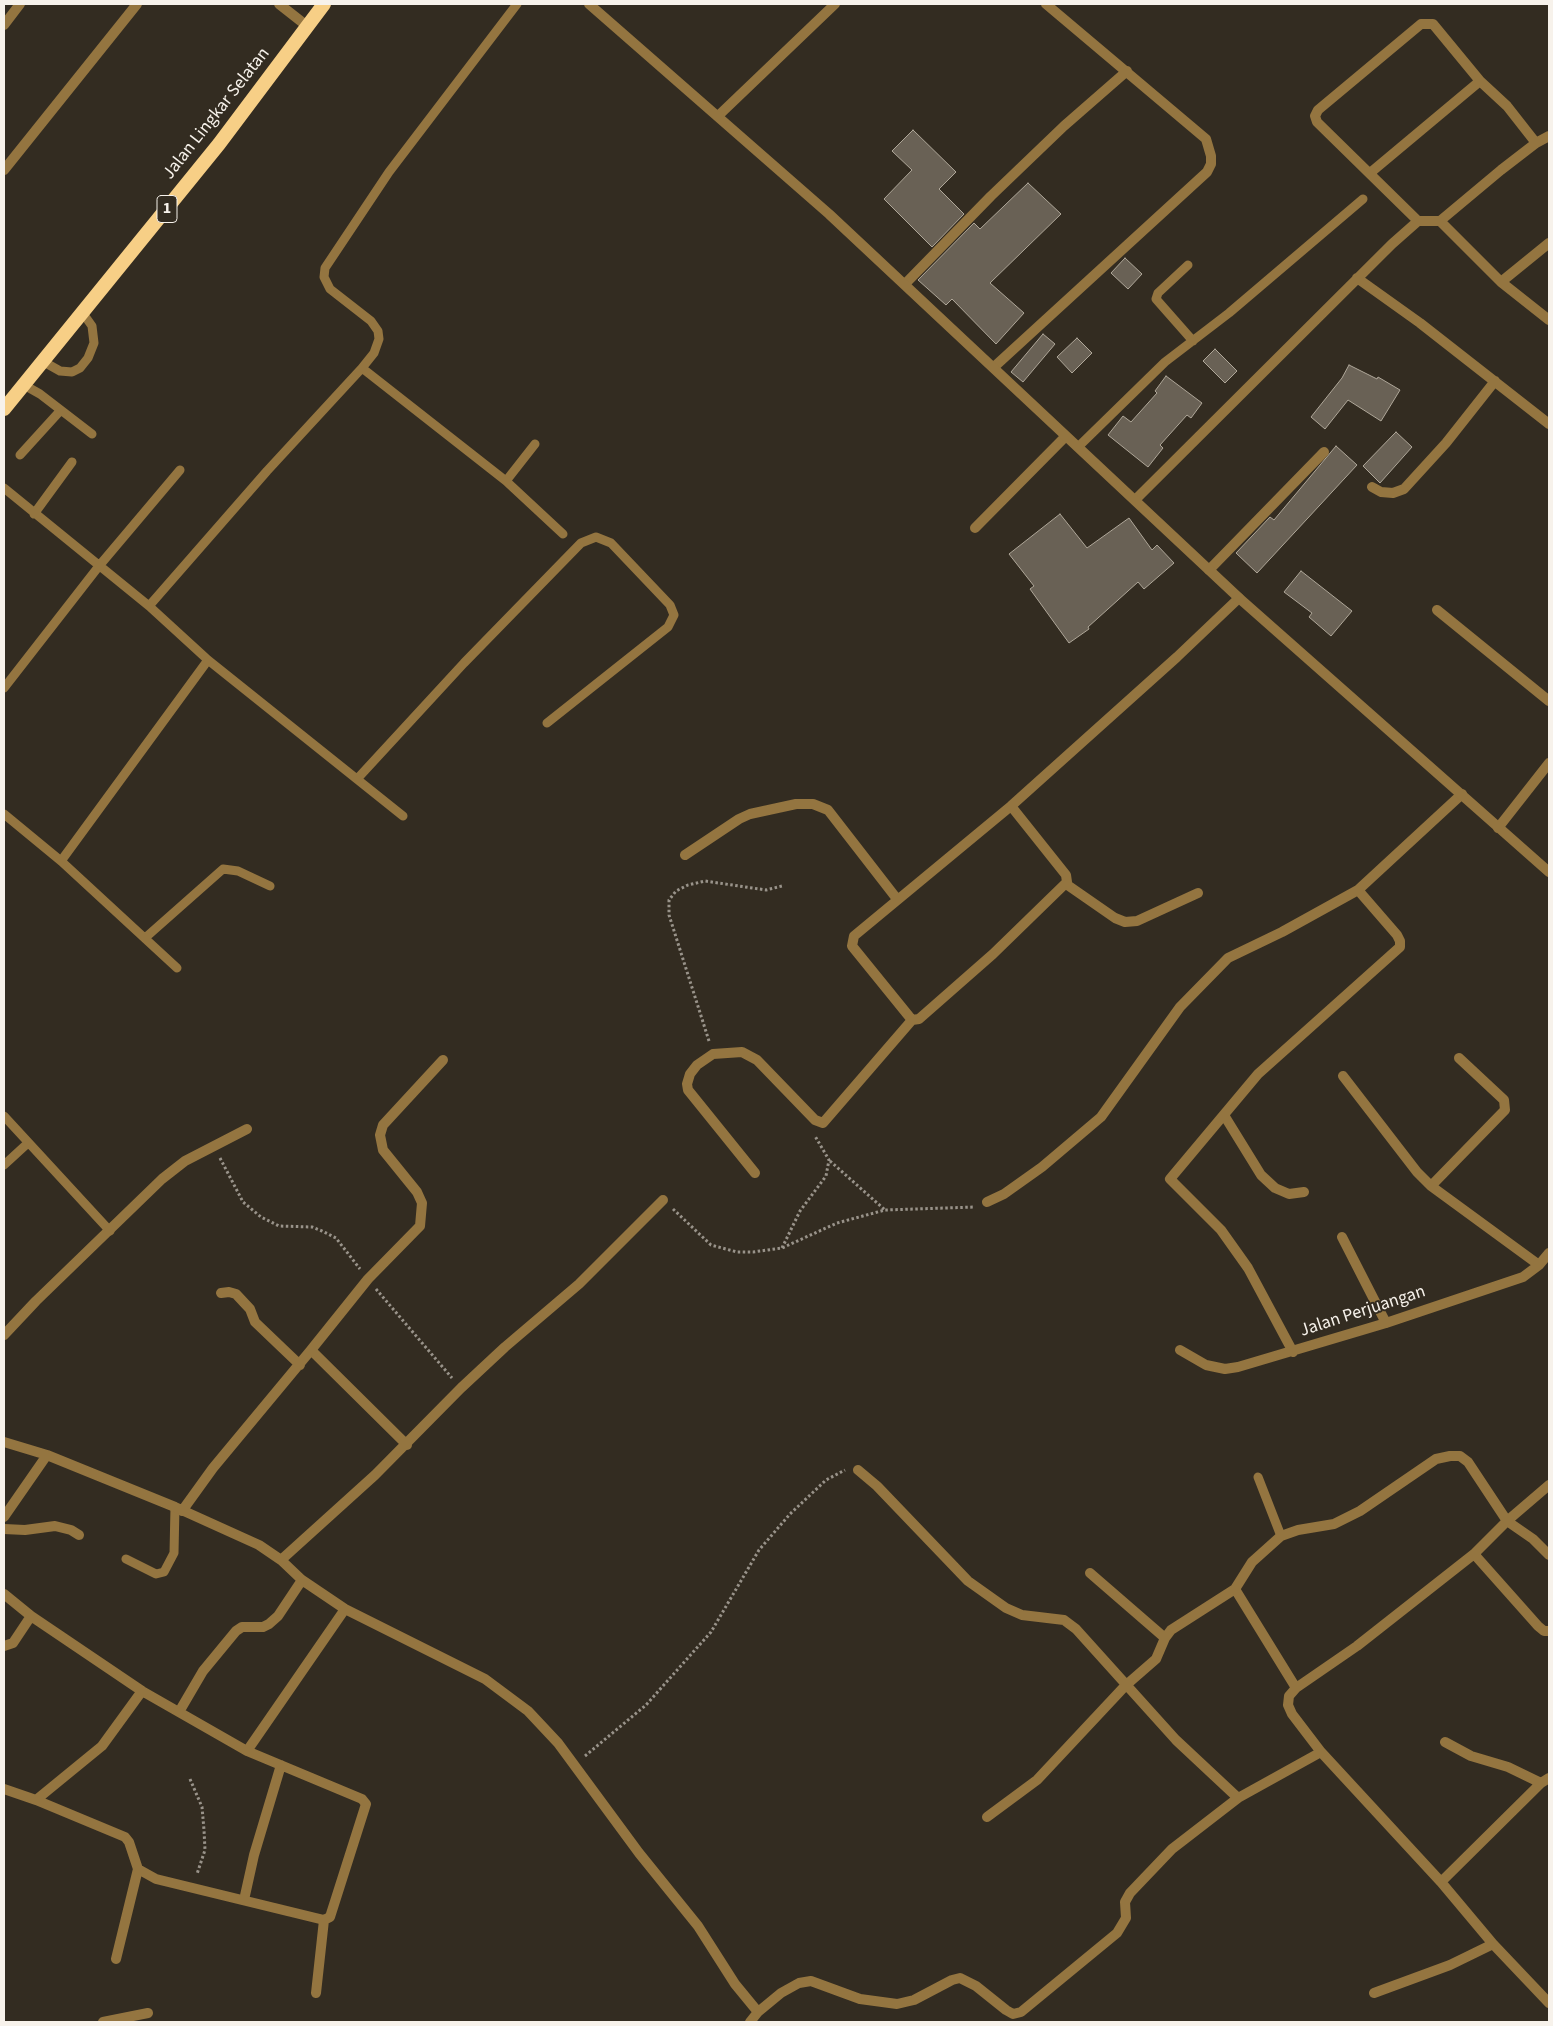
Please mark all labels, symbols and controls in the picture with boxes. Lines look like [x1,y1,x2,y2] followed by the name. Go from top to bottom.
[159,44,275,184] street label: Jalan Lingkar Selatan
[157,195,177,222] road number: 1
[1298,1282,1428,1342] street label: Jalan Perjuangan

